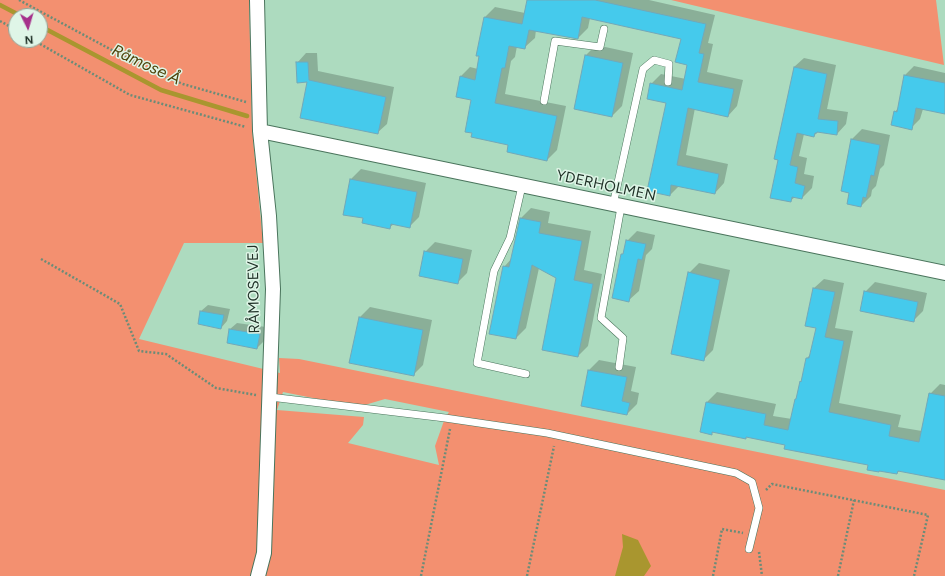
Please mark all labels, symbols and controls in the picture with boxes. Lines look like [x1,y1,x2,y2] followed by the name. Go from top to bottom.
[8,8,48,48] north arrow
[24,33,34,46] text: N
[109,41,183,89] water label: Råmose Å
[554,167,658,205] street label: YDERHOLMEN
[244,244,264,334] street label: RÅMOSEVEJ

